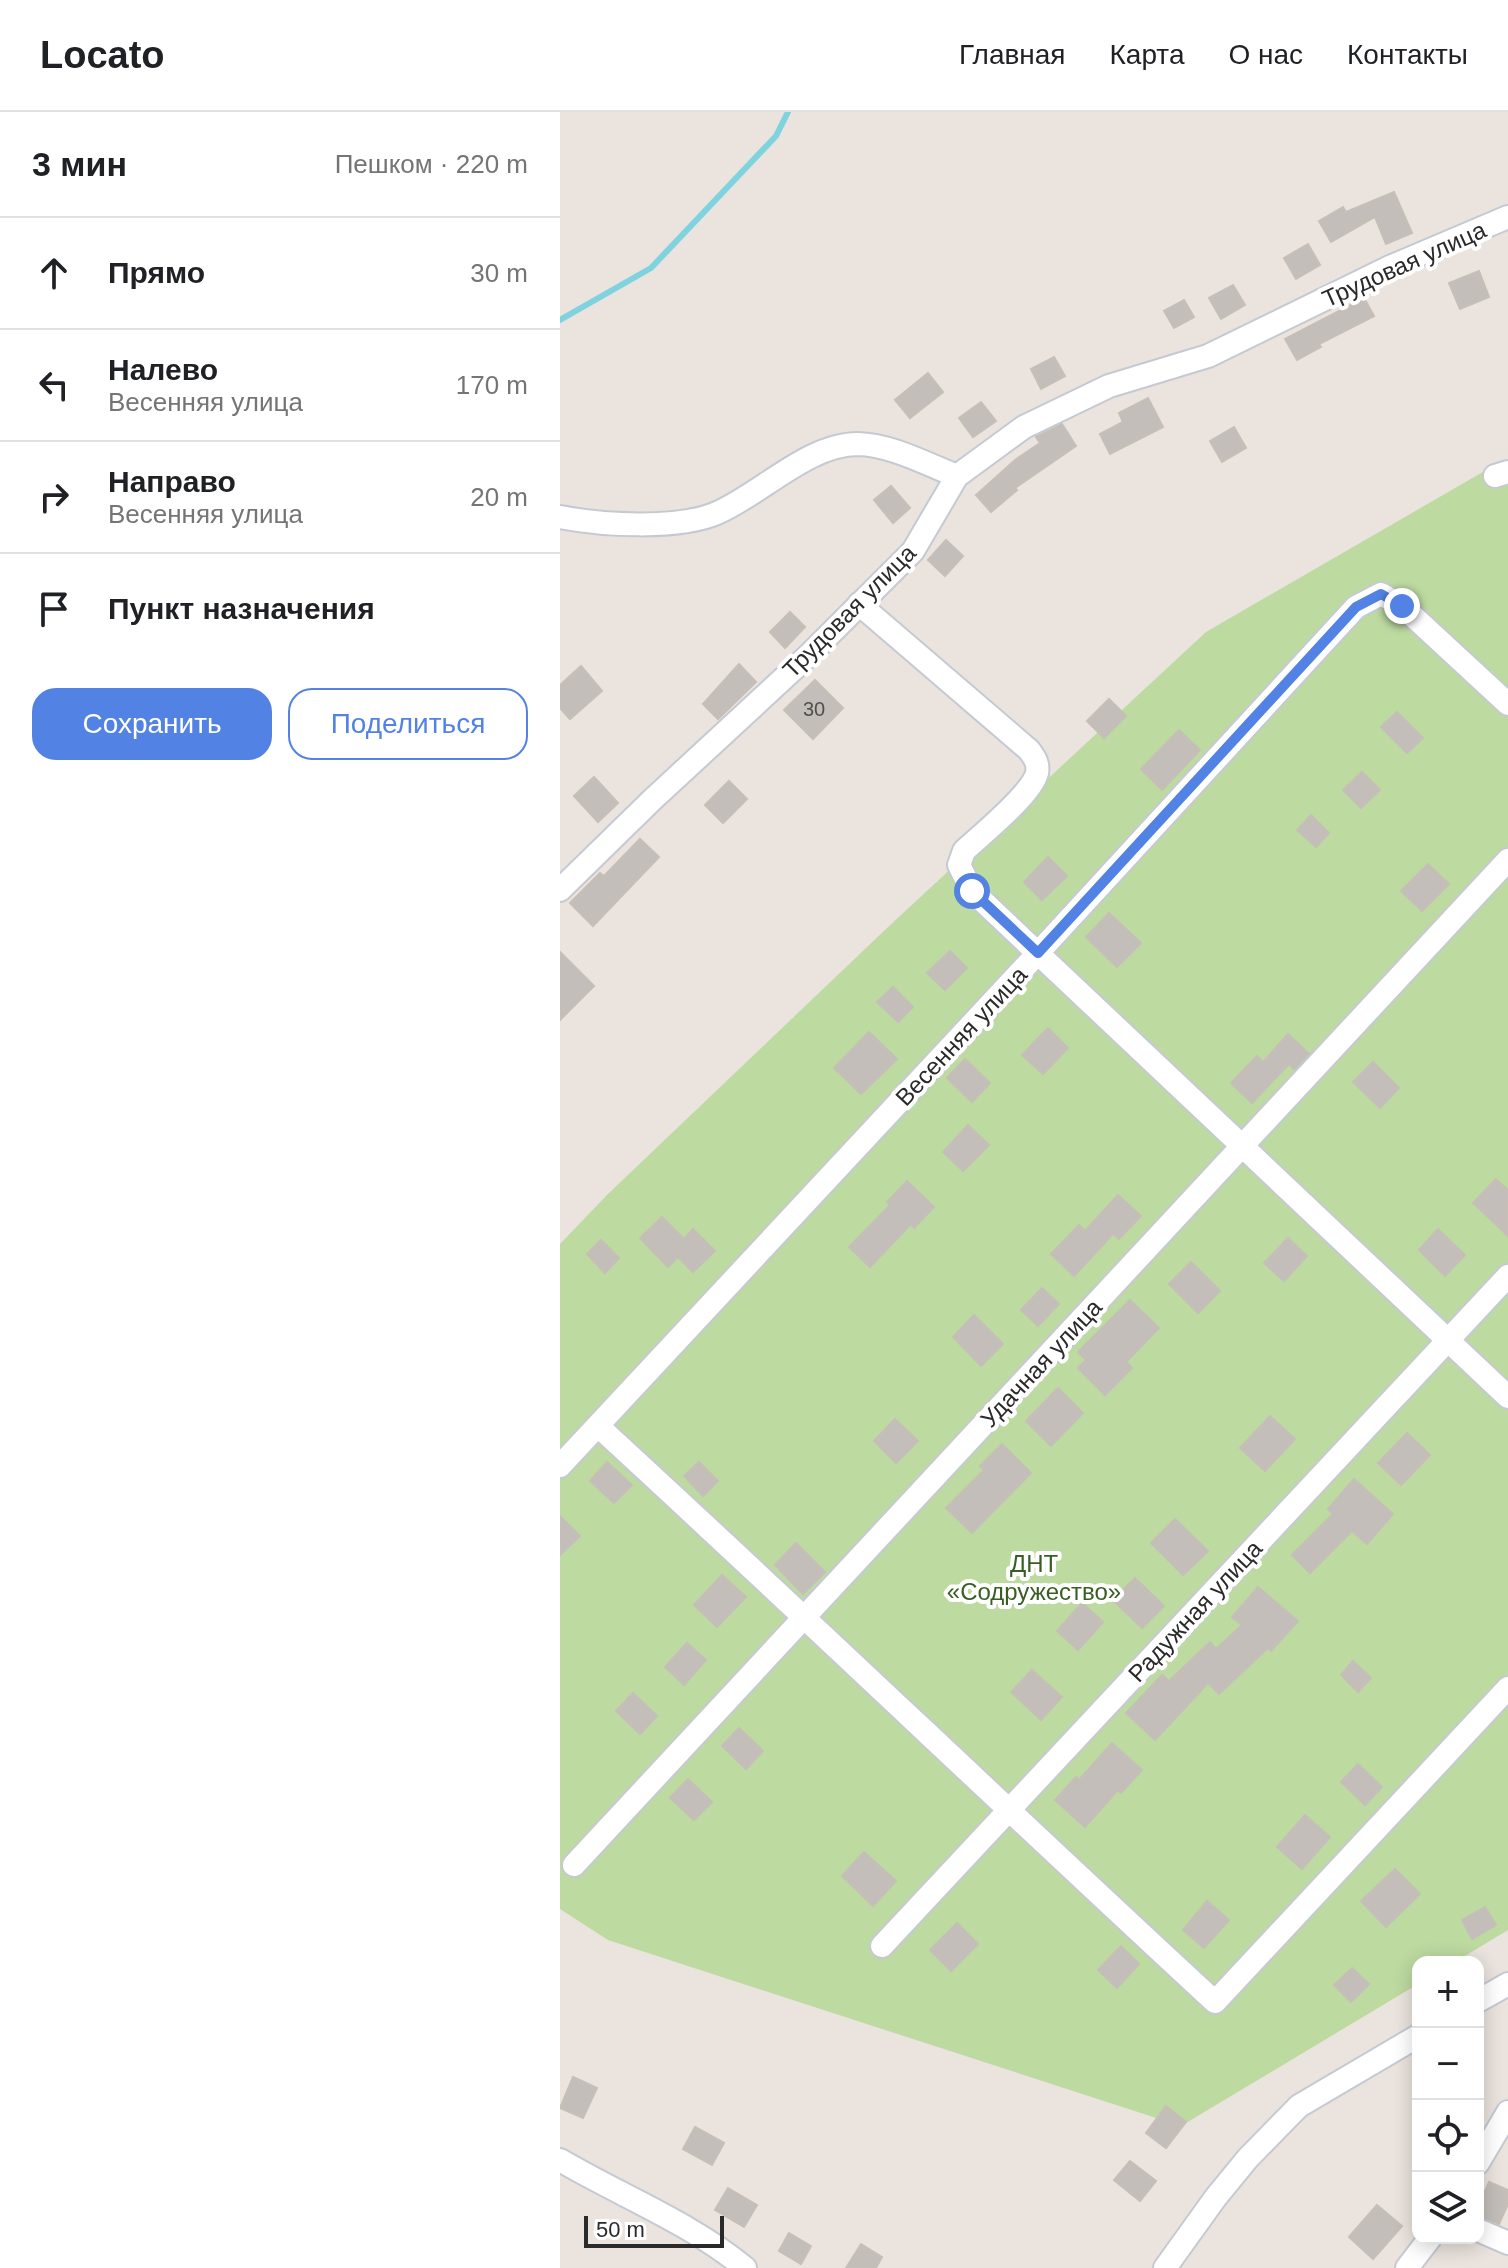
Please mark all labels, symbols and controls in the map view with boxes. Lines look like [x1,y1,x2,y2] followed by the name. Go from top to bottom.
[40,34,165,76] text: Locato
[959,39,1066,70] text: Главная
[1110,39,1184,70] text: Карта
[1228,39,1303,70] text: О нас
[1347,39,1468,70] text: Контакты
[32,145,127,183] text: 3 мин
[335,149,528,179] text: Пешком · 220 m
[1318,216,1491,312] street label: Трудовая улица
[32,251,76,295] icon: ahead
[108,256,205,289] text: Прямо
[470,258,528,288] text: 30 m
[108,353,218,386] text: Налево
[32,363,76,407] icon: left
[456,370,528,400] text: 170 m
[108,387,303,417] text: Весенняя улица
[108,465,236,498] text: Направо
[32,475,76,519] icon: right
[470,482,528,512] text: 20 m
[108,499,303,529] text: Весенняя улица
[777,539,921,683] street label: Трудовая улица
[32,587,76,631] icon: arrive
[1384,588,1420,624] route end
[108,592,375,625] text: Пункт назначения
[32,688,272,760] button: Сохранить
[288,688,528,760] button: Поделиться
[803,698,825,720] house number: 30
[954,873,990,909] route start
[890,961,1033,1111] street label: Весенняя улица
[975,1293,1108,1433] street label: Удачная улица
[1123,1534,1268,1687] street label: Радужная улица
[947,1550,1121,1605] park label: ДНТ «Содружество»
[1412,1956,1484,2244] map controls
[1412,1956,1484,2028] button: +
[1412,2028,1484,2100] button: −
[1412,2100,1484,2172] button: locate
[1412,2172,1484,2244] button: layers
[584,2212,724,2248] scale bar
[596,2217,645,2242] text: 50 m

